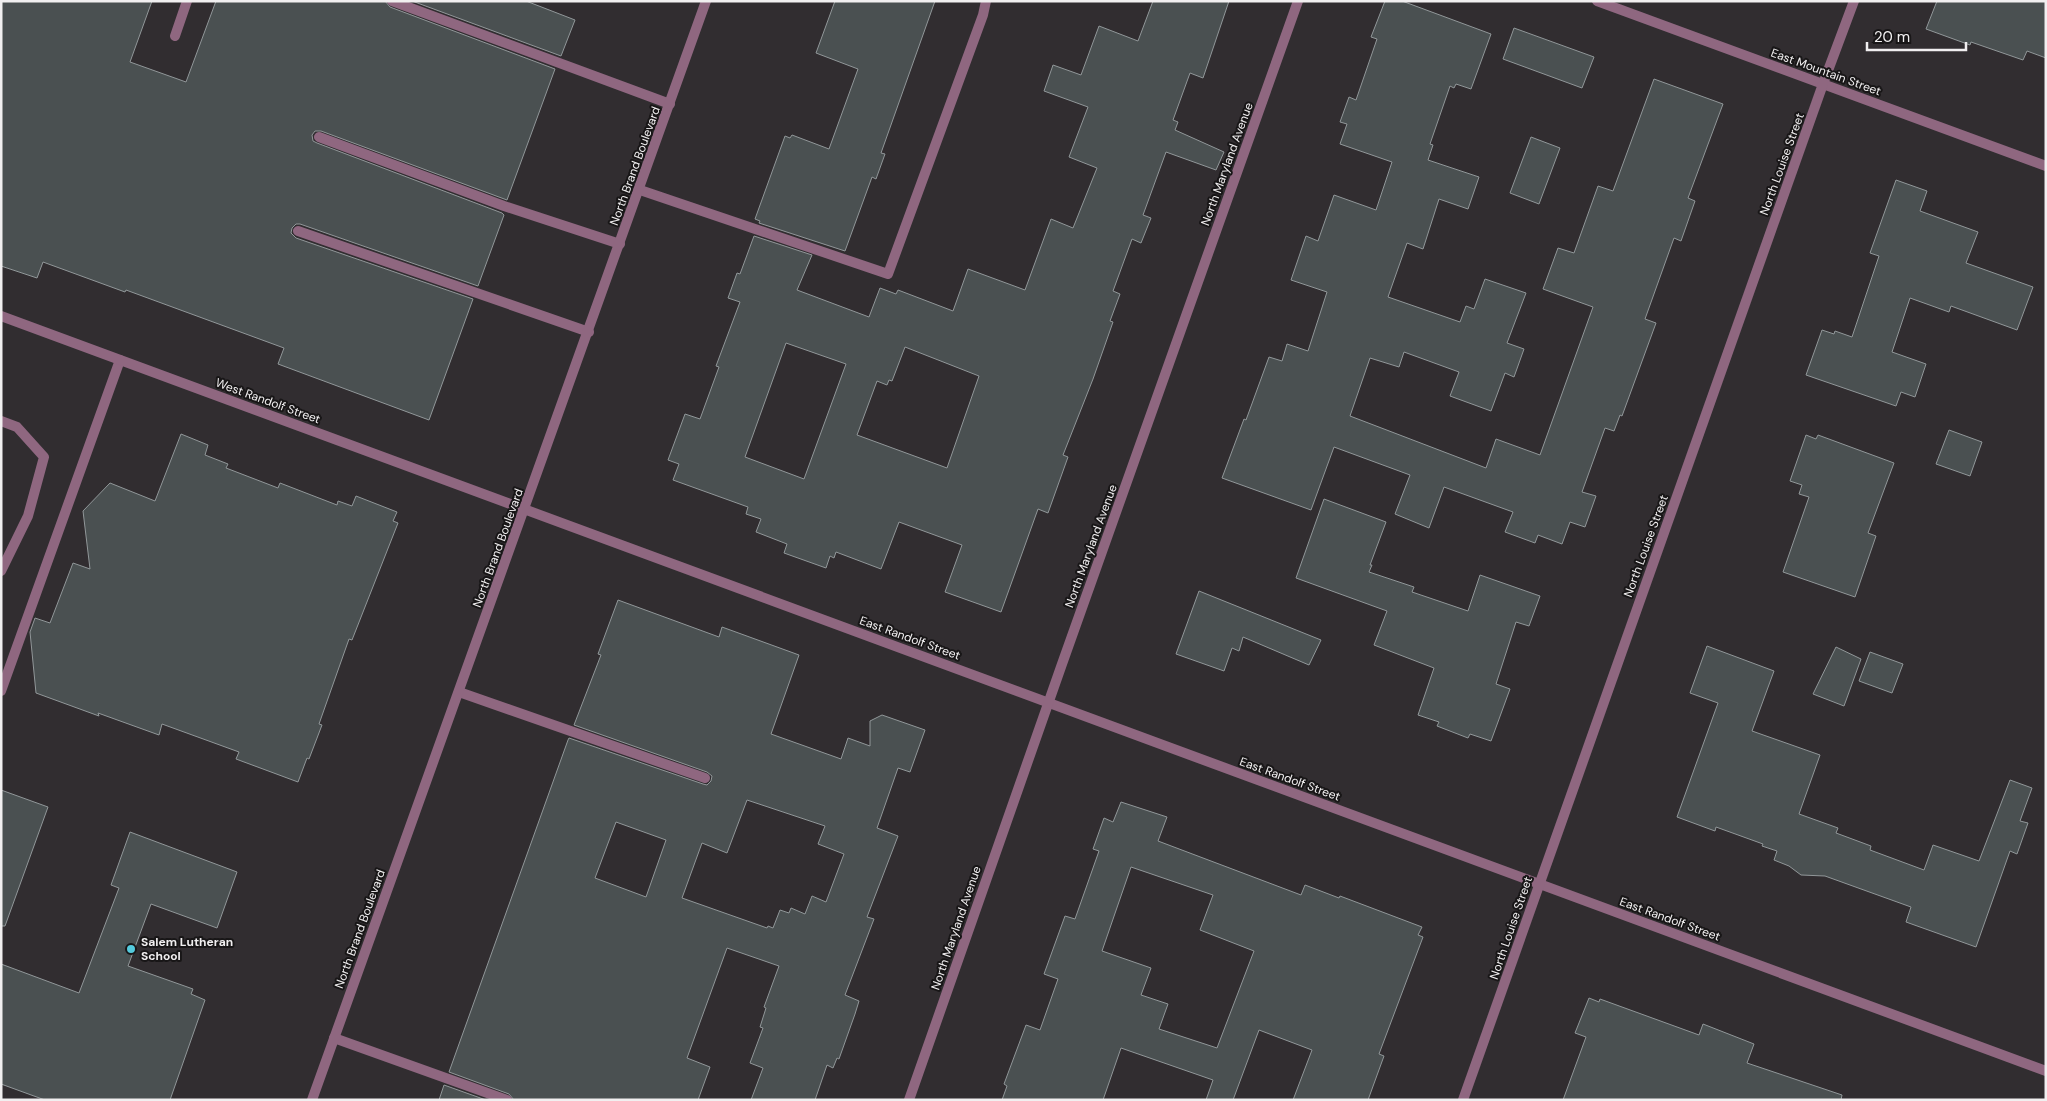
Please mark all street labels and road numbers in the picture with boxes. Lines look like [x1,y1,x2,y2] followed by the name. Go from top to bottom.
[1769,45,1884,99] street label: East Mountain Street
[1197,100,1257,228] street label: North Maryland Avenue
[606,104,664,228] street label: North Brand Boulevard
[1756,110,1808,217] street label: North Louise Street
[213,375,323,428] street label: West Randolf Street
[1061,482,1121,610] street label: North Maryland Avenue
[469,486,527,610] street label: North Brand Boulevard
[1620,492,1672,599] street label: North Louise Street
[857,612,963,664] street label: East Randolf Street
[1237,753,1343,805] street label: East Randolf Street
[927,864,985,992] street label: North Maryland Avenue
[331,867,389,991] street label: North Brand Boulevard
[1486,874,1536,981] street label: North Louise Street
[1617,893,1723,945] street label: East Randolf Street

